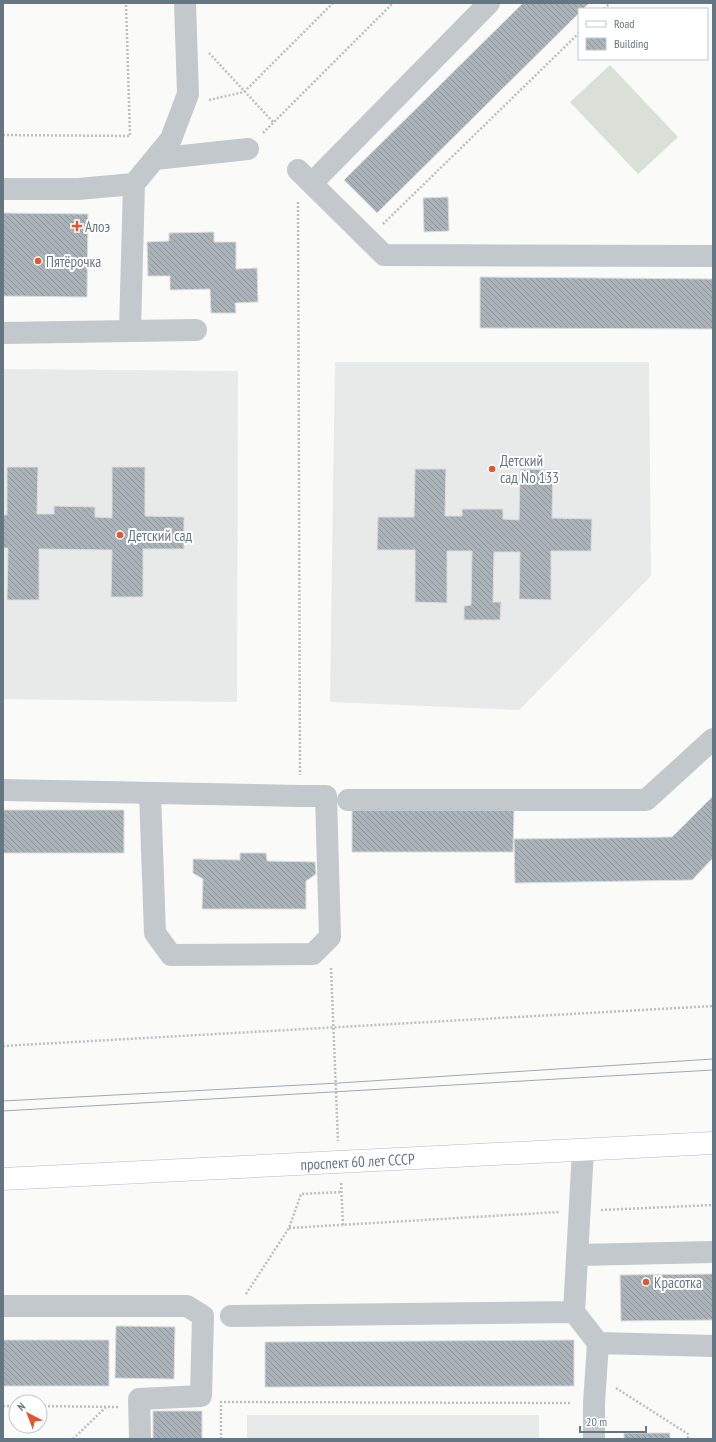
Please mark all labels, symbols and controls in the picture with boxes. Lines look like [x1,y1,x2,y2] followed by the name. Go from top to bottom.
[578,8,708,60] legend
[614,16,634,31] text: Road
[614,36,649,51] text: Building
[85,217,111,236] place label: Алоэ
[72,221,82,231] marker: Алоэ
[46,252,101,271] place label: Пятёрочка
[33,256,43,266] marker: Пятёрочка
[500,451,559,487] place label: Детский сад No 133
[487,464,497,474] marker: Детский сад No 133
[128,526,193,545] place label: Детский сад
[115,530,125,540] marker: Детский сад
[300,1149,415,1173] street label: проспект 60 лет СССР
[654,1273,702,1292] place label: Красотка
[641,1277,651,1287] marker: Красотка
[8,1394,48,1434] north arrow
[14,1399,28,1414] text: N
[580,1408,646,1434] scale bar
[586,1414,607,1429] text: 20 m

